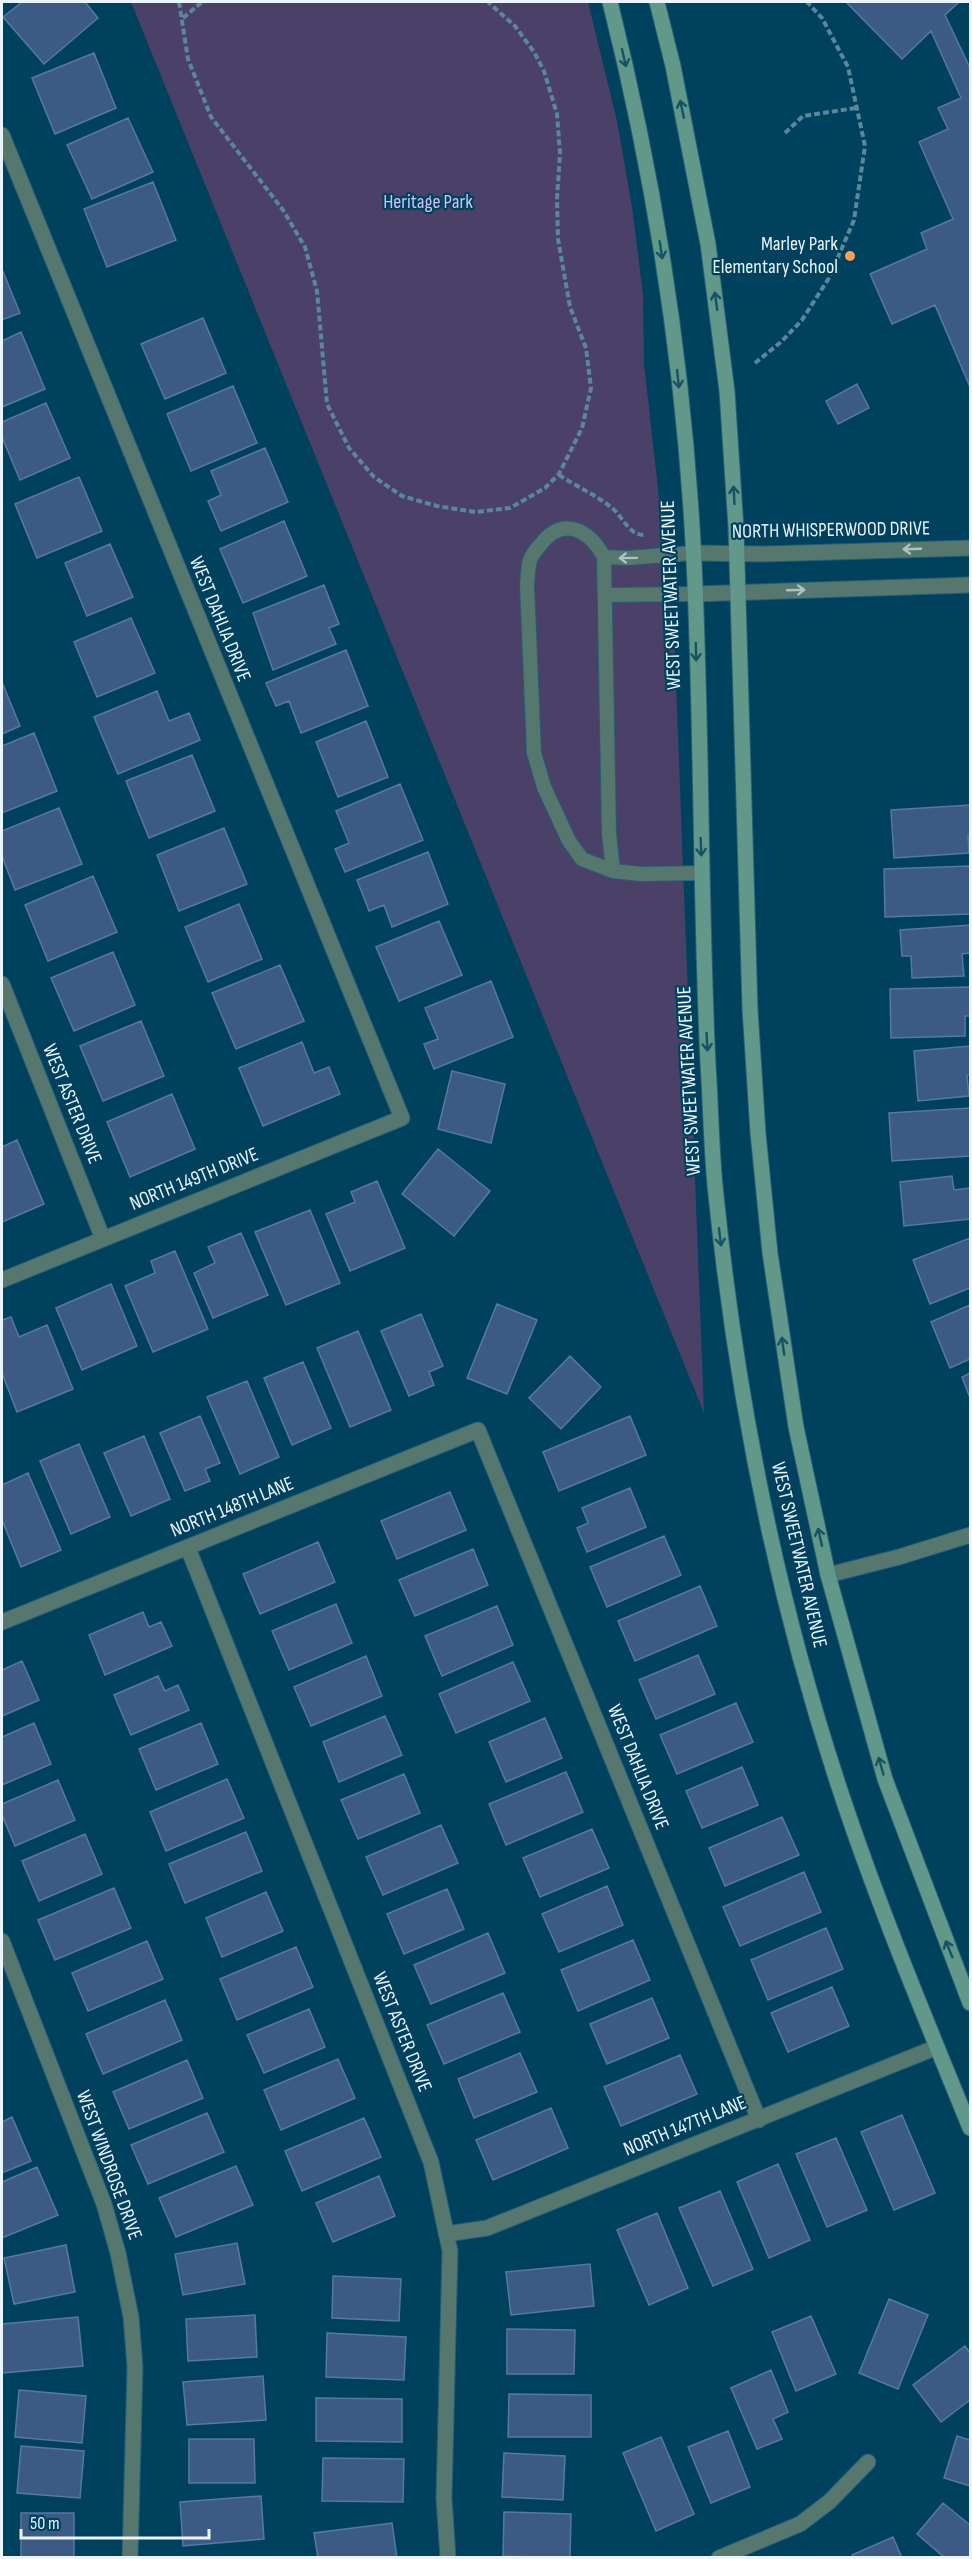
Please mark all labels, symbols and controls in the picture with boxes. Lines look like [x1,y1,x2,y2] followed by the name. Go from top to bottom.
[618,49,630,68] one-way arrow
[676,100,687,119] one-way arrow
[383,190,473,214] park label: Heritage Park
[712,232,838,279] place label: Marley Park Elementary School
[656,239,667,259] one-way arrow
[843,249,857,263] marker: Marley Park Elementary School
[710,292,721,312] one-way arrow
[673,369,684,389] one-way arrow
[729,486,740,506] one-way arrow
[656,500,686,690] street label: WEST SWEETWATER AVENUE
[732,516,930,544] street label: NORTH WHISPERWOOD DRIVE
[903,544,923,555] one-way arrow
[618,552,638,563] one-way arrow
[184,553,256,685] street label: WEST DAHLIA DRIVE
[785,585,805,596] one-way arrow
[690,642,702,662] one-way arrow
[696,837,707,857] one-way arrow
[672,986,706,1176] street label: WEST SWEETWATER AVENUE
[702,1032,713,1052] one-way arrow
[37,1041,107,1167] street label: WEST ASTER DRIVE
[126,1142,262,1216] street label: NORTH 149TH DRIVE
[715,1226,726,1246] one-way arrow
[778,1336,789,1356] one-way arrow
[766,1460,832,1650] street label: WEST SWEETWATER AVENUE
[167,1471,297,1543] street label: NORTH 148TH LANE
[813,1528,825,1547] one-way arrow
[602,1701,674,1833] street label: WEST DAHLIA DRIVE
[875,1757,886,1776] one-way arrow
[943,1940,954,1958] one-way arrow
[367,1969,437,2095] street label: WEST ASTER DRIVE
[71,2087,147,2243] street label: WEST WINDROSE DRIVE
[620,2090,750,2162] street label: NORTH 147TH LANE
[21,2502,208,2540] scale bar
[30,2513,60,2534] text: 50 m

